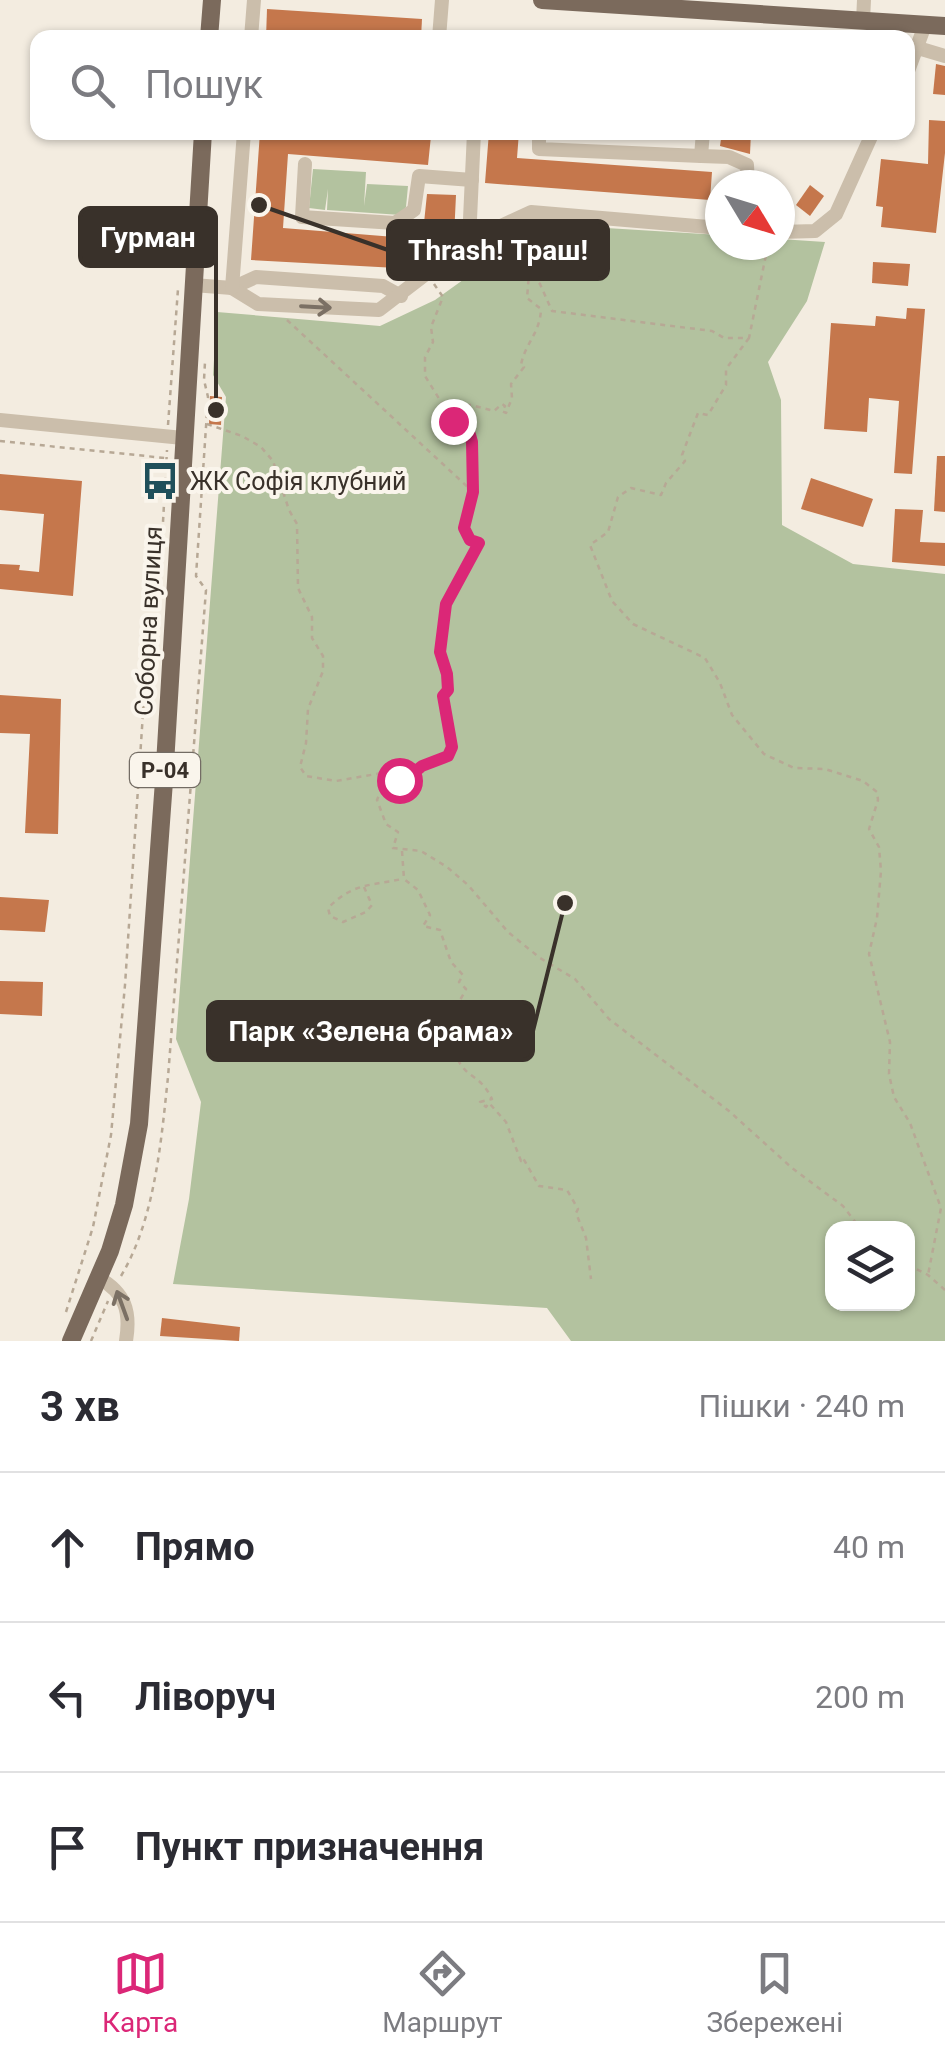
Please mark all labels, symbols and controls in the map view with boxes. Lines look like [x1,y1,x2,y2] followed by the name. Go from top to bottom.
[30,30,915,140] search box
[65,58,120,113] icon: search
[145,63,263,107] text: Пошук
[705,170,795,260] north arrow
[80,208,216,266] callout: Гурман
[100,221,196,254] text: Гурман
[388,221,608,279] callout: Thrash! Траш!
[408,234,588,267] text: Thrash! Траш!
[300,298,332,317] one-way arrow
[431,399,477,445] route end
[139,460,181,502] bus stop icon: ЖК Софія клубний
[190,467,406,496] place label: ЖК Софія клубний
[129,525,168,717] street label: Соборна вулиця
[130,753,200,787] road number: Р-04
[377,758,423,804] route start
[208,1002,533,1060] callout: Парк «Зелена брама»
[228,1015,514,1048] text: Парк «Зелена брама»
[825,1221,915,1311] map controls
[825,1221,915,1311] button: layers
[112,1290,130,1321] one-way arrow
[40,1382,120,1431] text: 3 хв
[699,1387,905,1425] text: Пішки · 240 m
[40,1520,95,1575] icon: ahead
[135,1525,255,1569] text: Прямо
[833,1528,905,1566] text: 40 m
[40,1670,95,1725] icon: left
[135,1675,276,1719] text: Ліворуч
[815,1678,905,1716] text: 200 m
[40,1820,95,1875] icon: arrive
[135,1825,484,1869] text: Пункт призначення
[102,1946,178,2039] tab: Карта
[382,1946,503,2039] tab: Маршрут
[706,1946,843,2039] tab: Збережені

